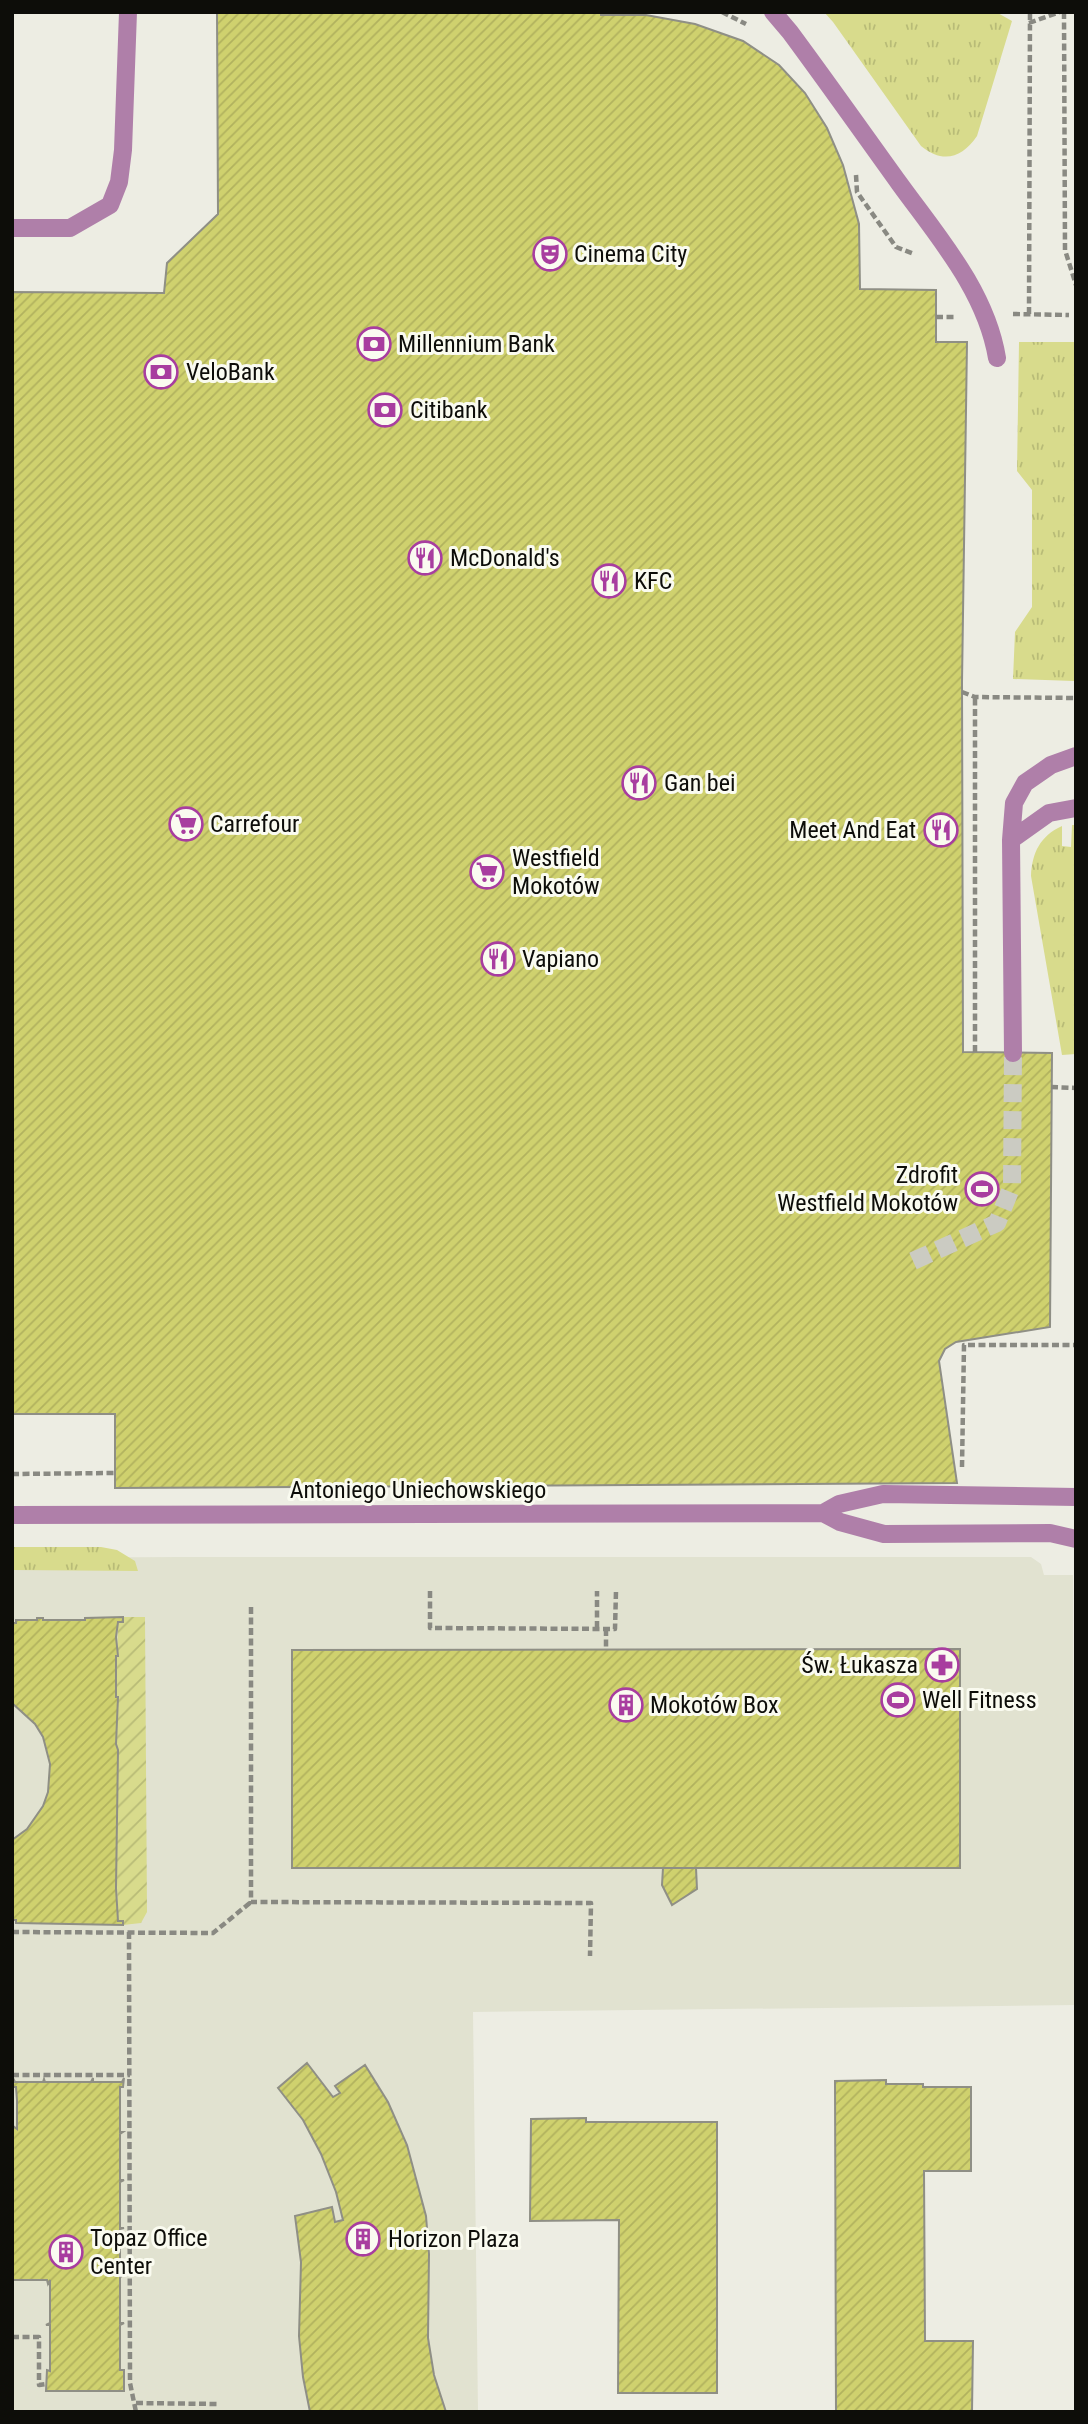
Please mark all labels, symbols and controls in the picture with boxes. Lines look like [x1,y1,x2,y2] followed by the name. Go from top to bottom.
[531,235,569,273] theatre icon: Cinema City
[574,240,687,268] place label: Cinema City
[355,325,393,363] bank icon: Millennium Bank
[398,330,555,358] place label: Millennium Bank
[142,353,180,391] bank icon: VeloBank
[186,358,275,386] place label: VeloBank
[366,391,404,429] bank icon: Citibank
[410,396,488,424] place label: Citibank
[406,539,444,577] restaurant icon: McDonald's
[450,544,560,572] place label: McDonald's
[590,562,628,600] restaurant icon: KFC
[634,567,672,595] place label: KFC
[620,764,658,802] restaurant icon: Gan bei
[664,769,735,797] place label: Gan bei
[167,805,205,843] supermarket icon: Carrefour
[210,810,299,838] place label: Carrefour
[922,811,960,849] restaurant icon: Meet And Eat
[789,816,916,844] place label: Meet And Eat
[512,844,600,900] place label: Westfield Mokotów
[468,853,506,891] supermarket icon: Westfield Mokotów
[479,940,517,978] restaurant icon: Vapiano
[522,945,599,973] place label: Vapiano
[777,1161,958,1217] place label: Zdrofit Westfield Mokotów
[963,1170,1001,1208] sports icon: Zdrofit Westfield Mokotów
[290,1476,546,1504] street label: Antoniego Uniechowskiego
[923,1646,961,1684] pharmacy icon: Św. Łukasza
[801,1651,918,1679] place label: Św. Łukasza
[879,1681,917,1719] sports icon: Well Fitness
[607,1686,645,1724] building icon: Mokotów Box
[922,1686,1037,1714] place label: Well Fitness
[650,1691,779,1719] place label: Mokotów Box
[344,2220,382,2258] building icon: Horizon Plaza
[90,2224,207,2280] place label: Topaz Office Center
[388,2225,520,2253] place label: Horizon Plaza
[47,2233,85,2271] building icon: Topaz Office Center

